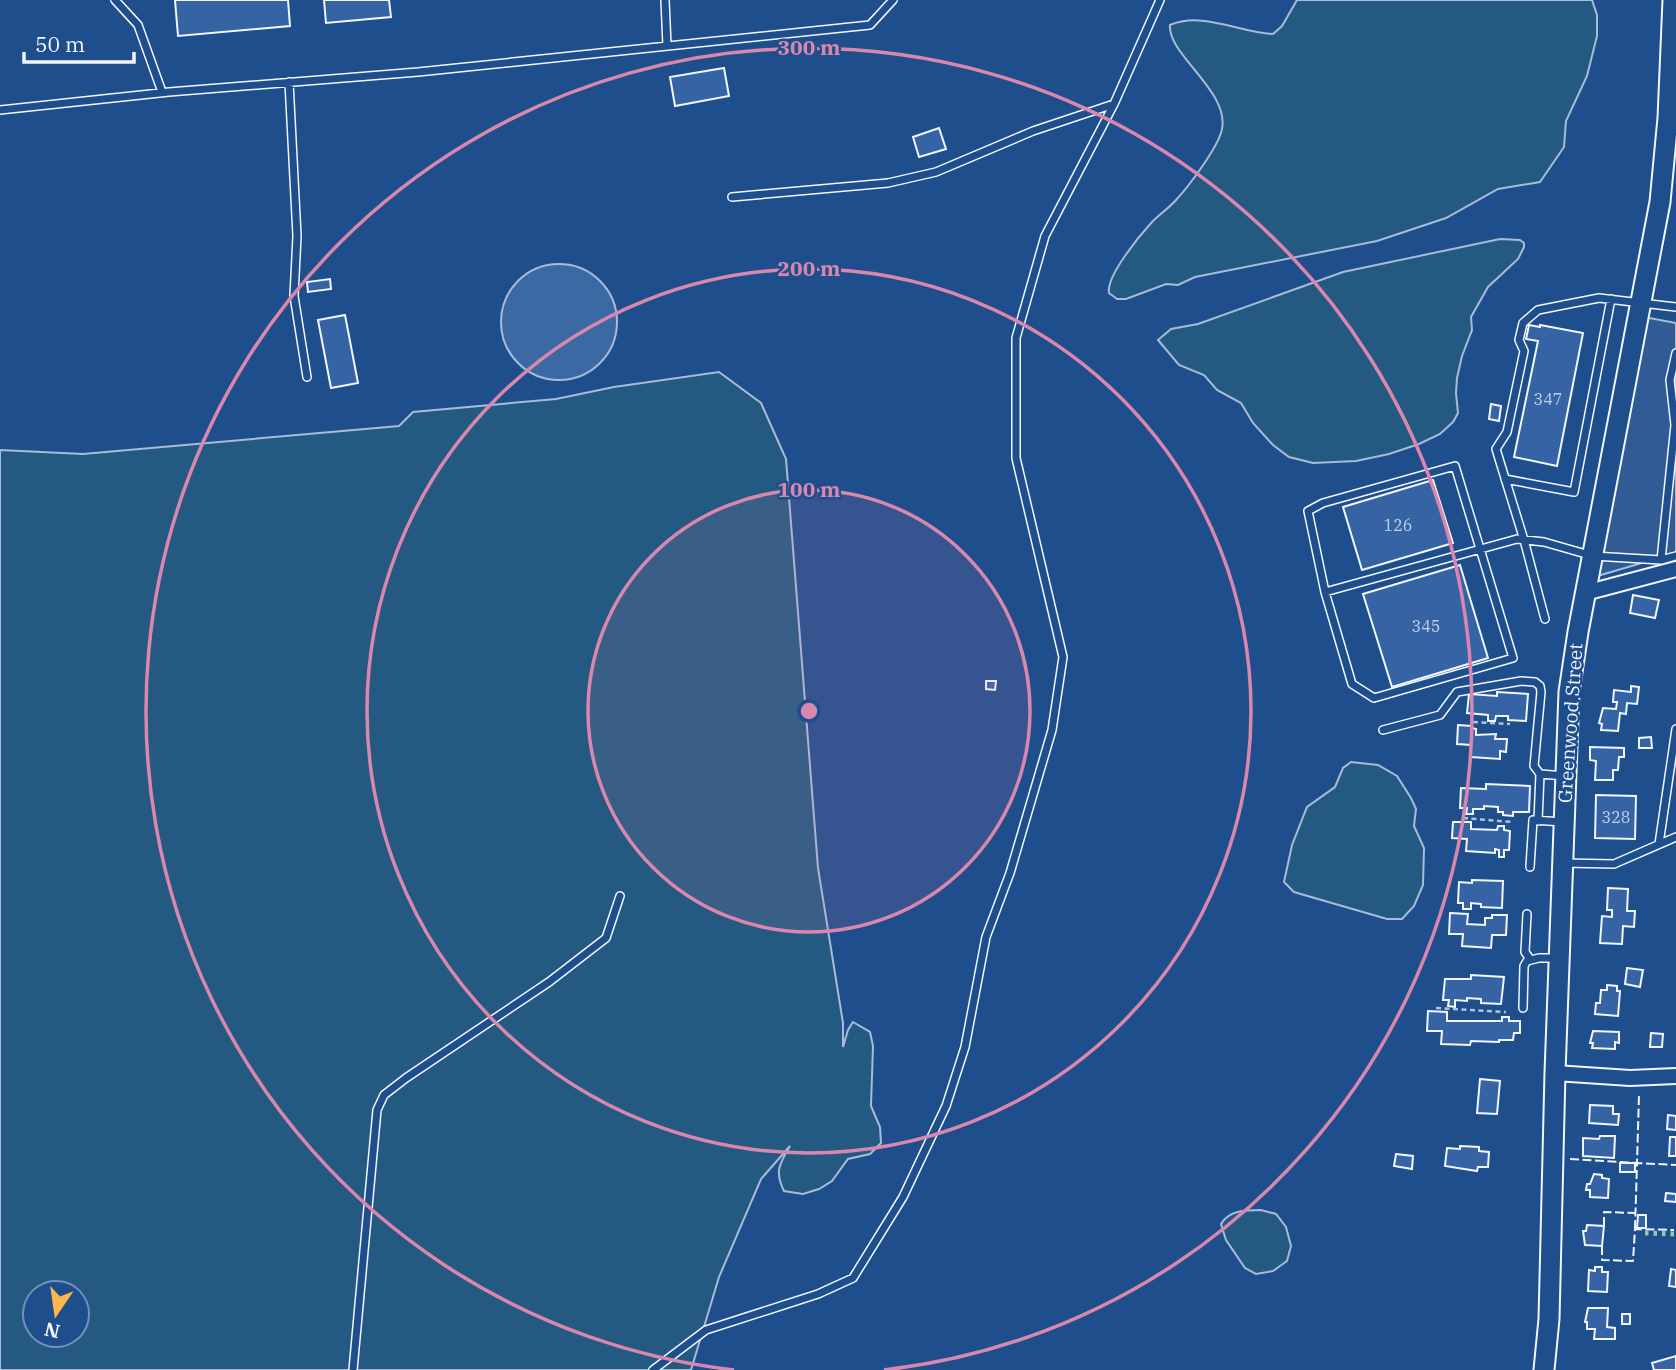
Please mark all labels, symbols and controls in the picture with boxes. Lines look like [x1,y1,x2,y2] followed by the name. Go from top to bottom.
[24,21,135,65] scale bar
[35,30,85,58] text: 50 m
[777,33,841,61] text: 300 m
[777,254,841,282] text: 200 m
[1534,389,1562,409] house number: 347
[777,475,841,503] text: 100 m
[1384,515,1412,535] house number: 126
[1412,616,1440,636] house number: 345
[1552,642,1588,804] street label: Greenwood Street
[797,699,821,723] centre of rings
[1602,807,1630,827] house number: 328
[21,1279,91,1349] north arrow
[42,1317,62,1344] text: N

